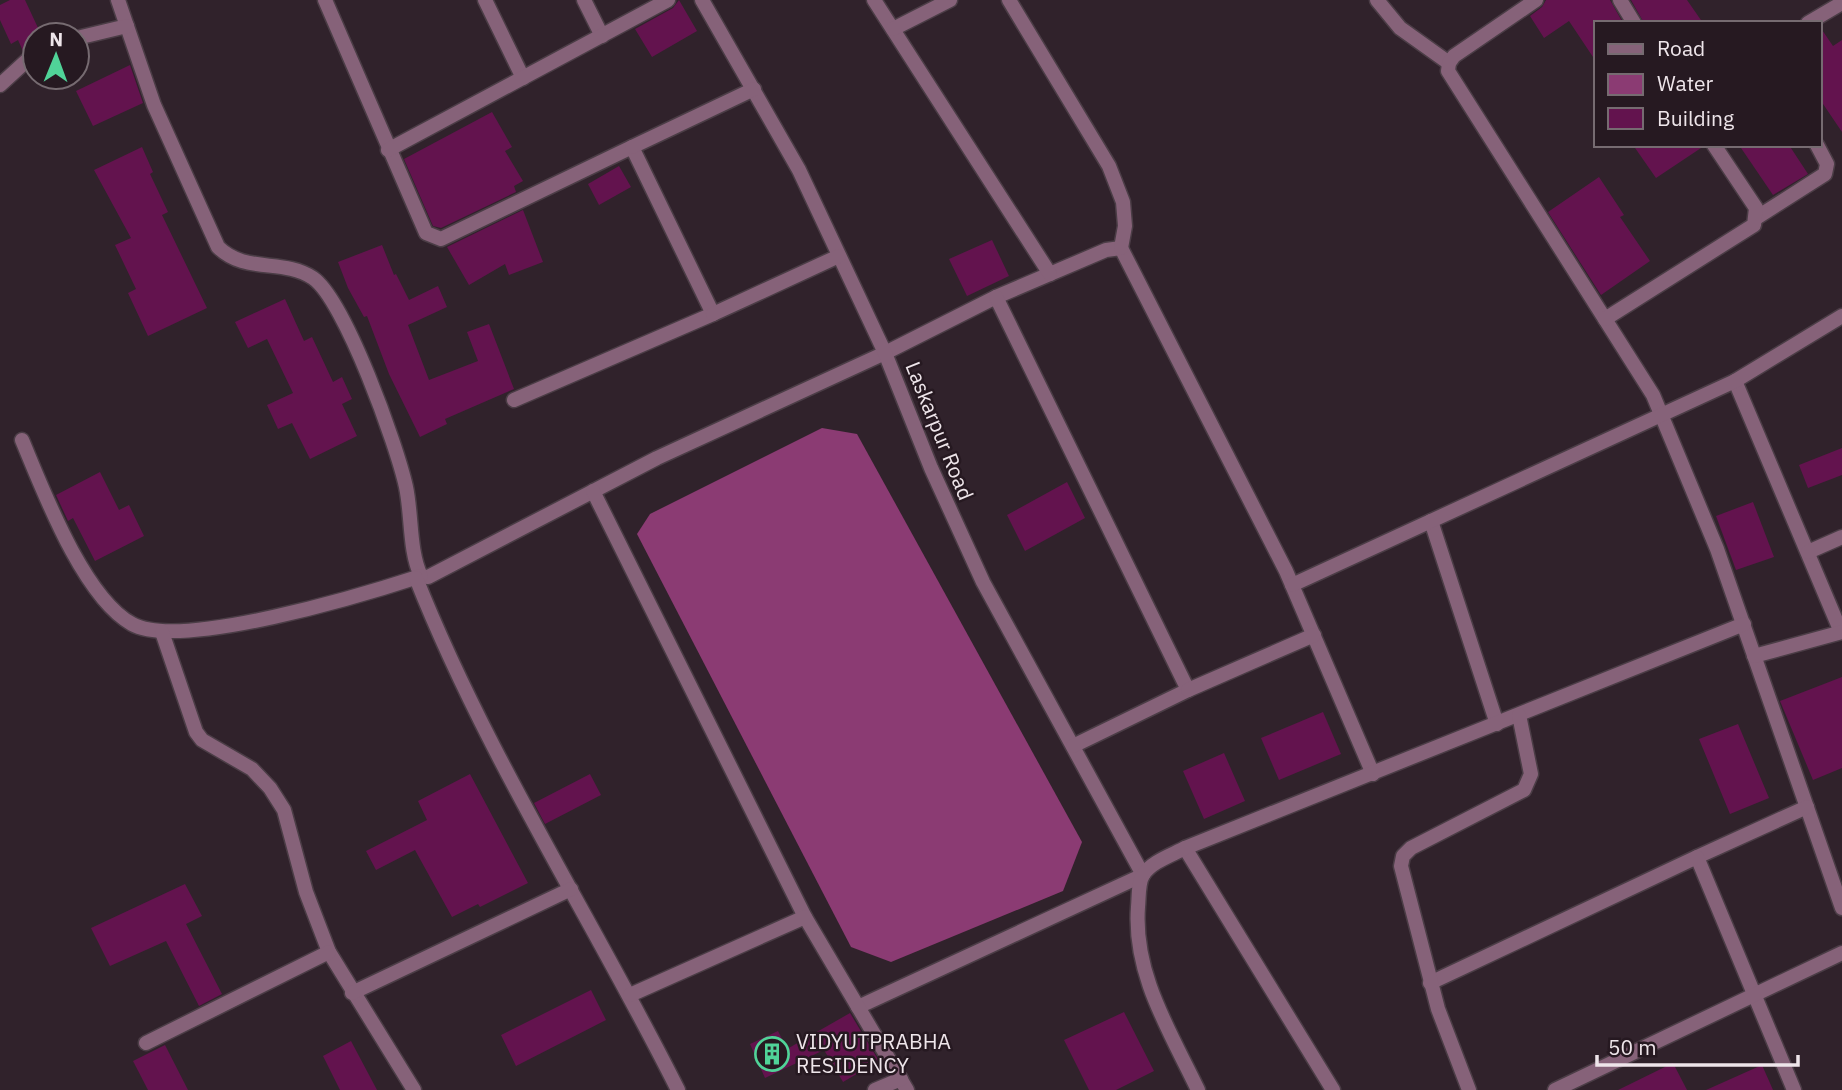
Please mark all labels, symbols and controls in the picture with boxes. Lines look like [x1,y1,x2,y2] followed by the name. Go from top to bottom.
[21,21,91,91] north arrow
[1594,21,1821,147] legend
[49,27,63,51] text: N
[1657,34,1705,62] text: Road
[1657,69,1714,97] text: Water
[1657,104,1734,132] text: Building
[899,357,980,504] street label: Laskarpur Road
[1597,1024,1798,1068] scale bar
[796,1027,951,1079] place label: VIDYUTPRABHA RESIDENCY
[1608,1033,1657,1061] text: 50 m
[753,1035,791,1073] building icon: VIDYUTPRABHA RESIDENCY

